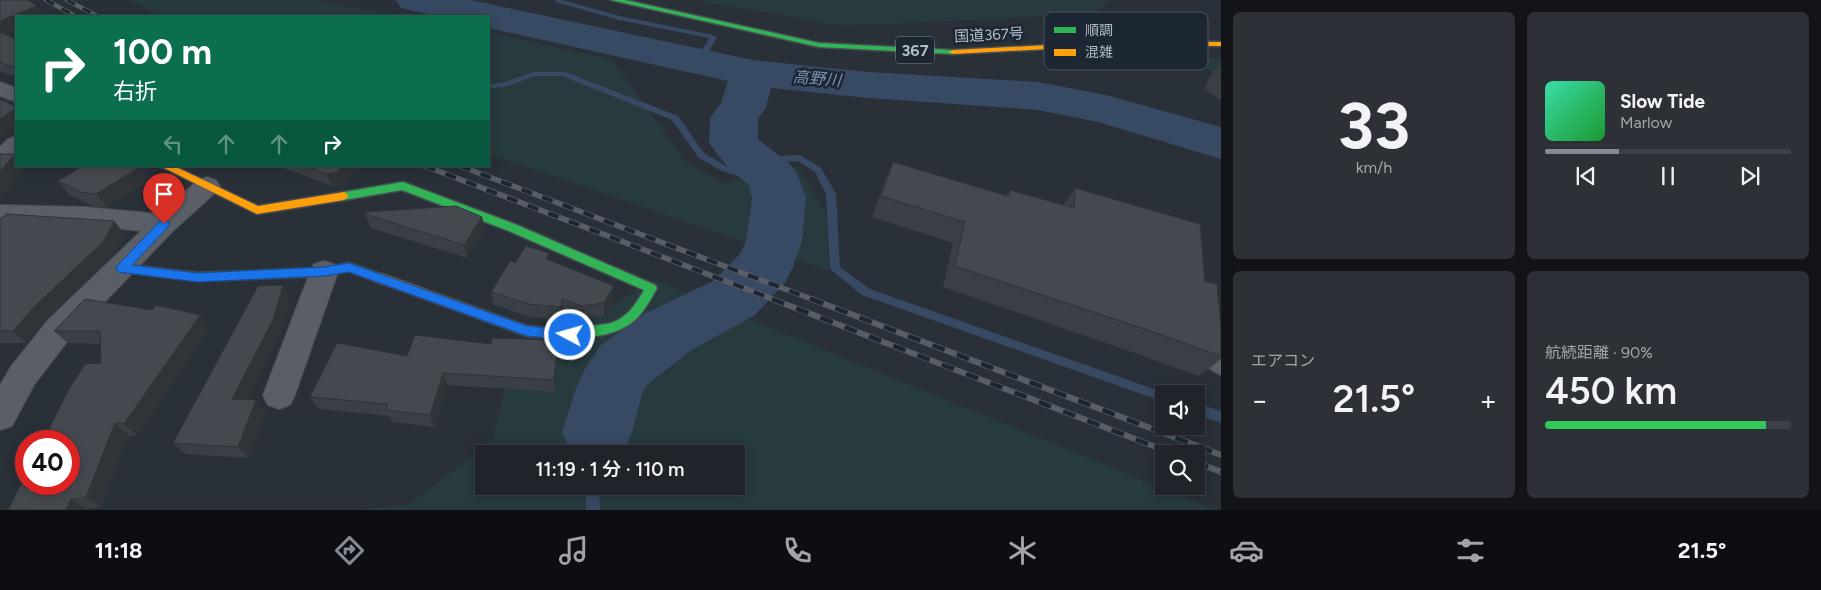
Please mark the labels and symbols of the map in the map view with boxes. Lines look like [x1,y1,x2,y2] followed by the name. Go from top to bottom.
[1044,12,1208,70] legend
[1085,22,1113,39] text: 順調
[954,24,1024,46] street label: 国道367号
[896,36,934,64] road number: 367
[1085,44,1113,61] text: 混雑
[792,67,844,90] water label: 高野川
[143,173,185,224] pin
[543,308,595,360] position arrow
[15,430,80,495] speed limit sign: 40

